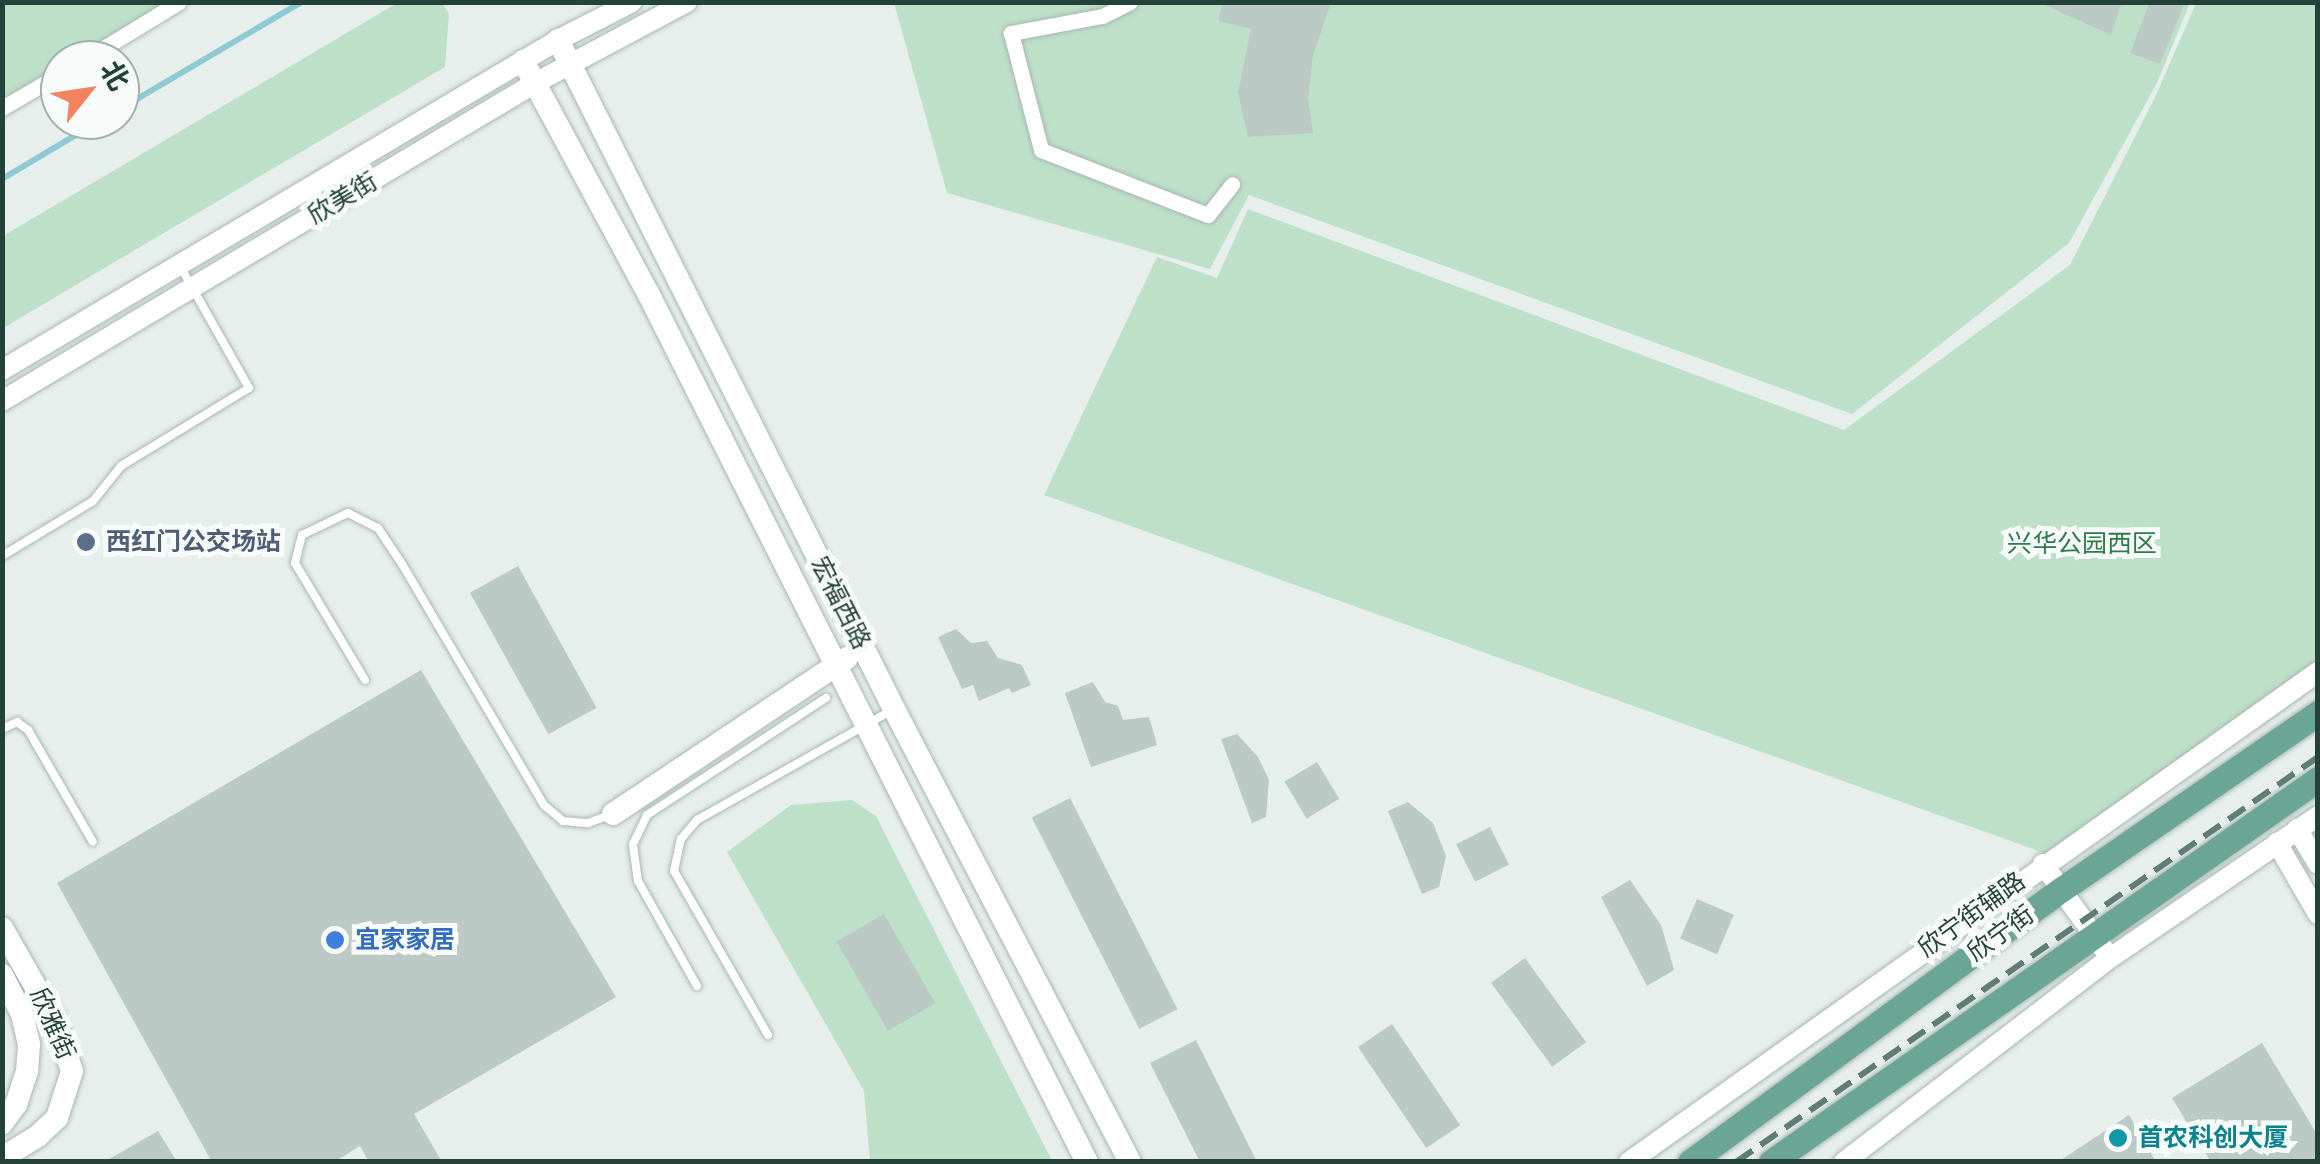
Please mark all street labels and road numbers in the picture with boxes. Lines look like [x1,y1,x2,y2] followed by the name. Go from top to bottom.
[303,167,383,231] street label: 欣美街
[804,552,876,654] street label: 宏福西路
[1913,866,2031,964] street label: 欣宁街辅路
[1962,900,2040,968] street label: 欣宁街
[23,984,81,1064] street label: 欣雅街

